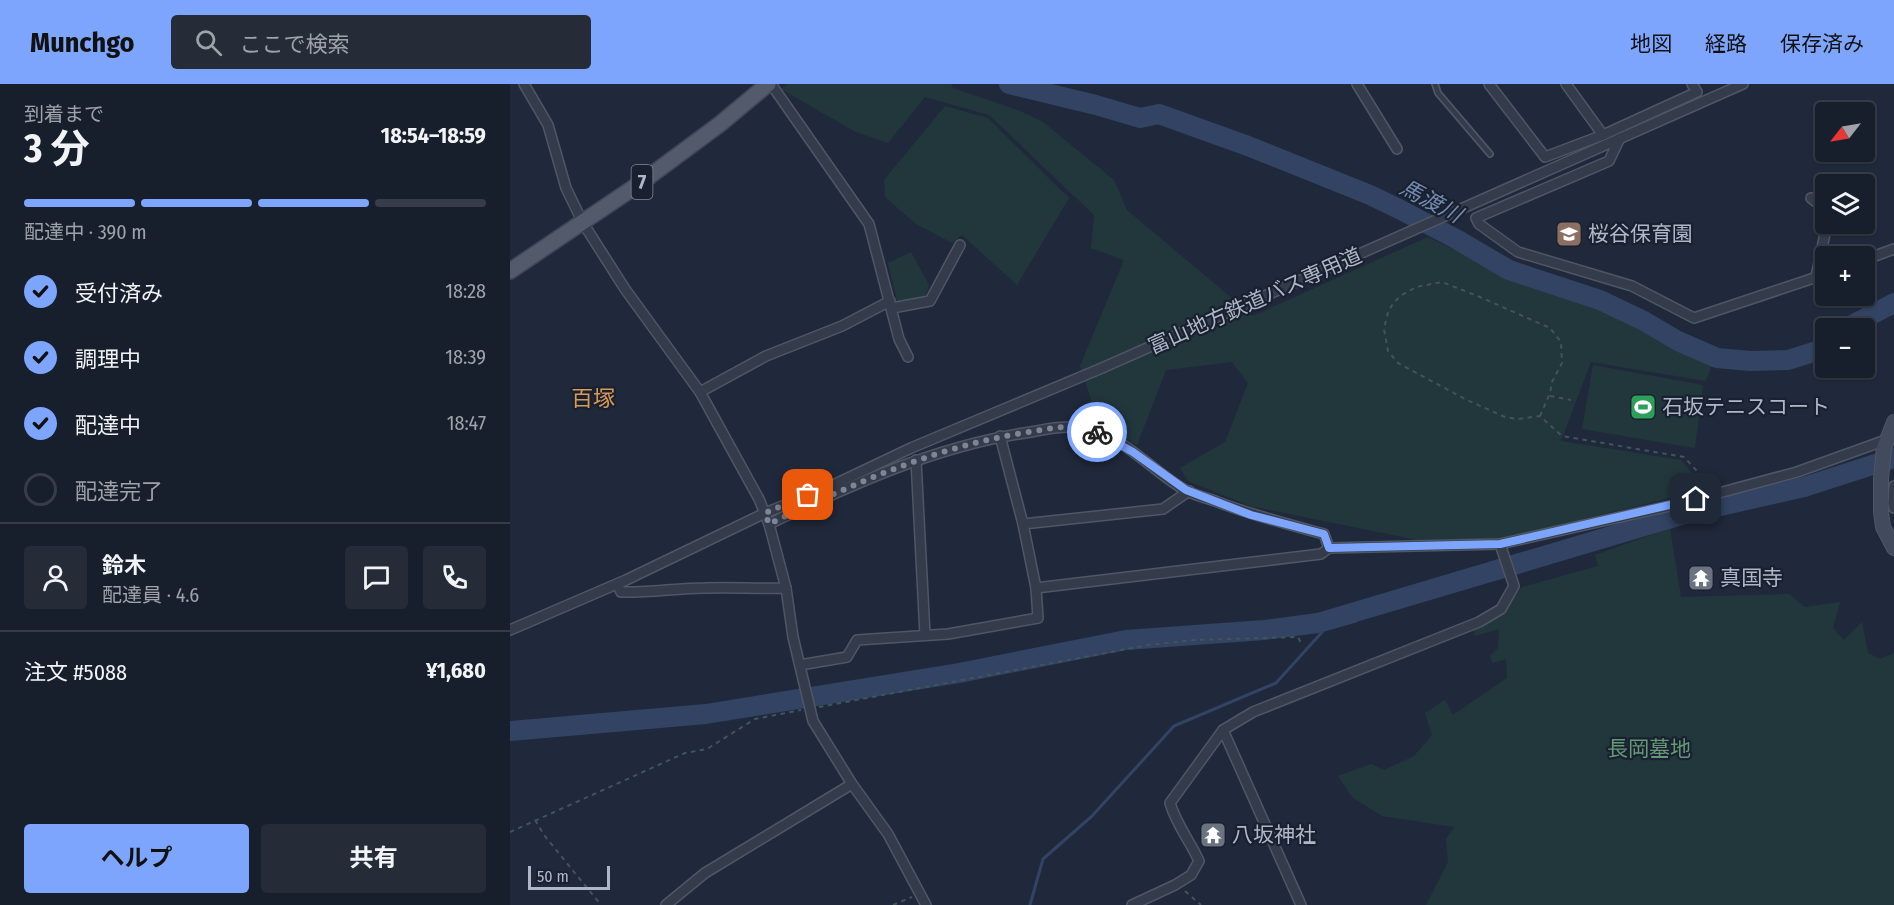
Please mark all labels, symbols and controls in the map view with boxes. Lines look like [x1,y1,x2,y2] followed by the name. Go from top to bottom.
[171,15,591,69] search box
[30,26,135,59] text: Munchgo
[192,26,225,59] icon: search
[240,31,350,58] text: ここで検索
[1630,31,1672,57] text: 地図
[1705,31,1747,57] text: 経路
[1780,31,1864,57] text: 保存済み
[24,102,104,126] text: 到着まで
[1815,102,1875,162] north arrow
[1815,102,1875,378] map controls
[381,122,486,149] text: 18:54–18:59
[24,126,90,172] text: 3 分
[632,165,652,199] road number: 7
[1396,174,1468,229] water label: 馬渡川
[1815,174,1875,234] button: layers
[1554,219,1584,249] school or university icon: 桜谷保育園
[24,220,147,244] text: 配達中 · 390 m
[1588,221,1693,247] place label: 桜谷保育園
[1144,242,1366,360] street label: 富山地方鉄道バス専用道
[1815,246,1875,306] button: +
[24,275,57,308] icon: check
[445,279,486,303] text: 18:28
[75,280,163,307] text: 受付済み
[1815,318,1875,378] button: −
[24,341,57,374] icon: check
[445,345,486,369] text: 18:39
[75,346,141,373] text: 調理中
[571,385,615,412] district label: 百塚
[1628,392,1658,422] sports icon: 石坂テニスコート
[1662,394,1830,420] place label: 石坂テニスコート
[1067,402,1127,462] courier
[24,407,57,440] icon: check
[447,411,486,435] text: 18:47
[75,412,141,439] text: 配達中
[1081,416,1114,449] icon: bike
[782,469,833,520] pin
[1670,473,1721,524] pin
[75,478,163,505] text: 配達完了
[791,478,824,511] icon: bag
[1679,482,1712,515] icon: home
[24,546,87,609] button: person
[345,546,408,609] button: chat
[423,546,486,609] button: phone
[102,552,146,579] text: 鈴木
[1686,563,1716,593] temple icon: 真国寺
[1720,565,1783,591] place label: 真国寺
[102,583,199,607] text: 配達員 · 4.6
[426,657,486,684] text: ¥1,680
[24,659,127,686] text: 注文 #5088
[1607,736,1691,762] park label: 長岡墓地
[1198,820,1228,850] temple icon: 八坂神社
[1232,822,1316,848] place label: 八坂神社
[24,824,249,893] button: ヘルプ
[261,824,486,893] button: 共有
[528,863,610,890] scale bar
[537,867,569,886] text: 50 m

